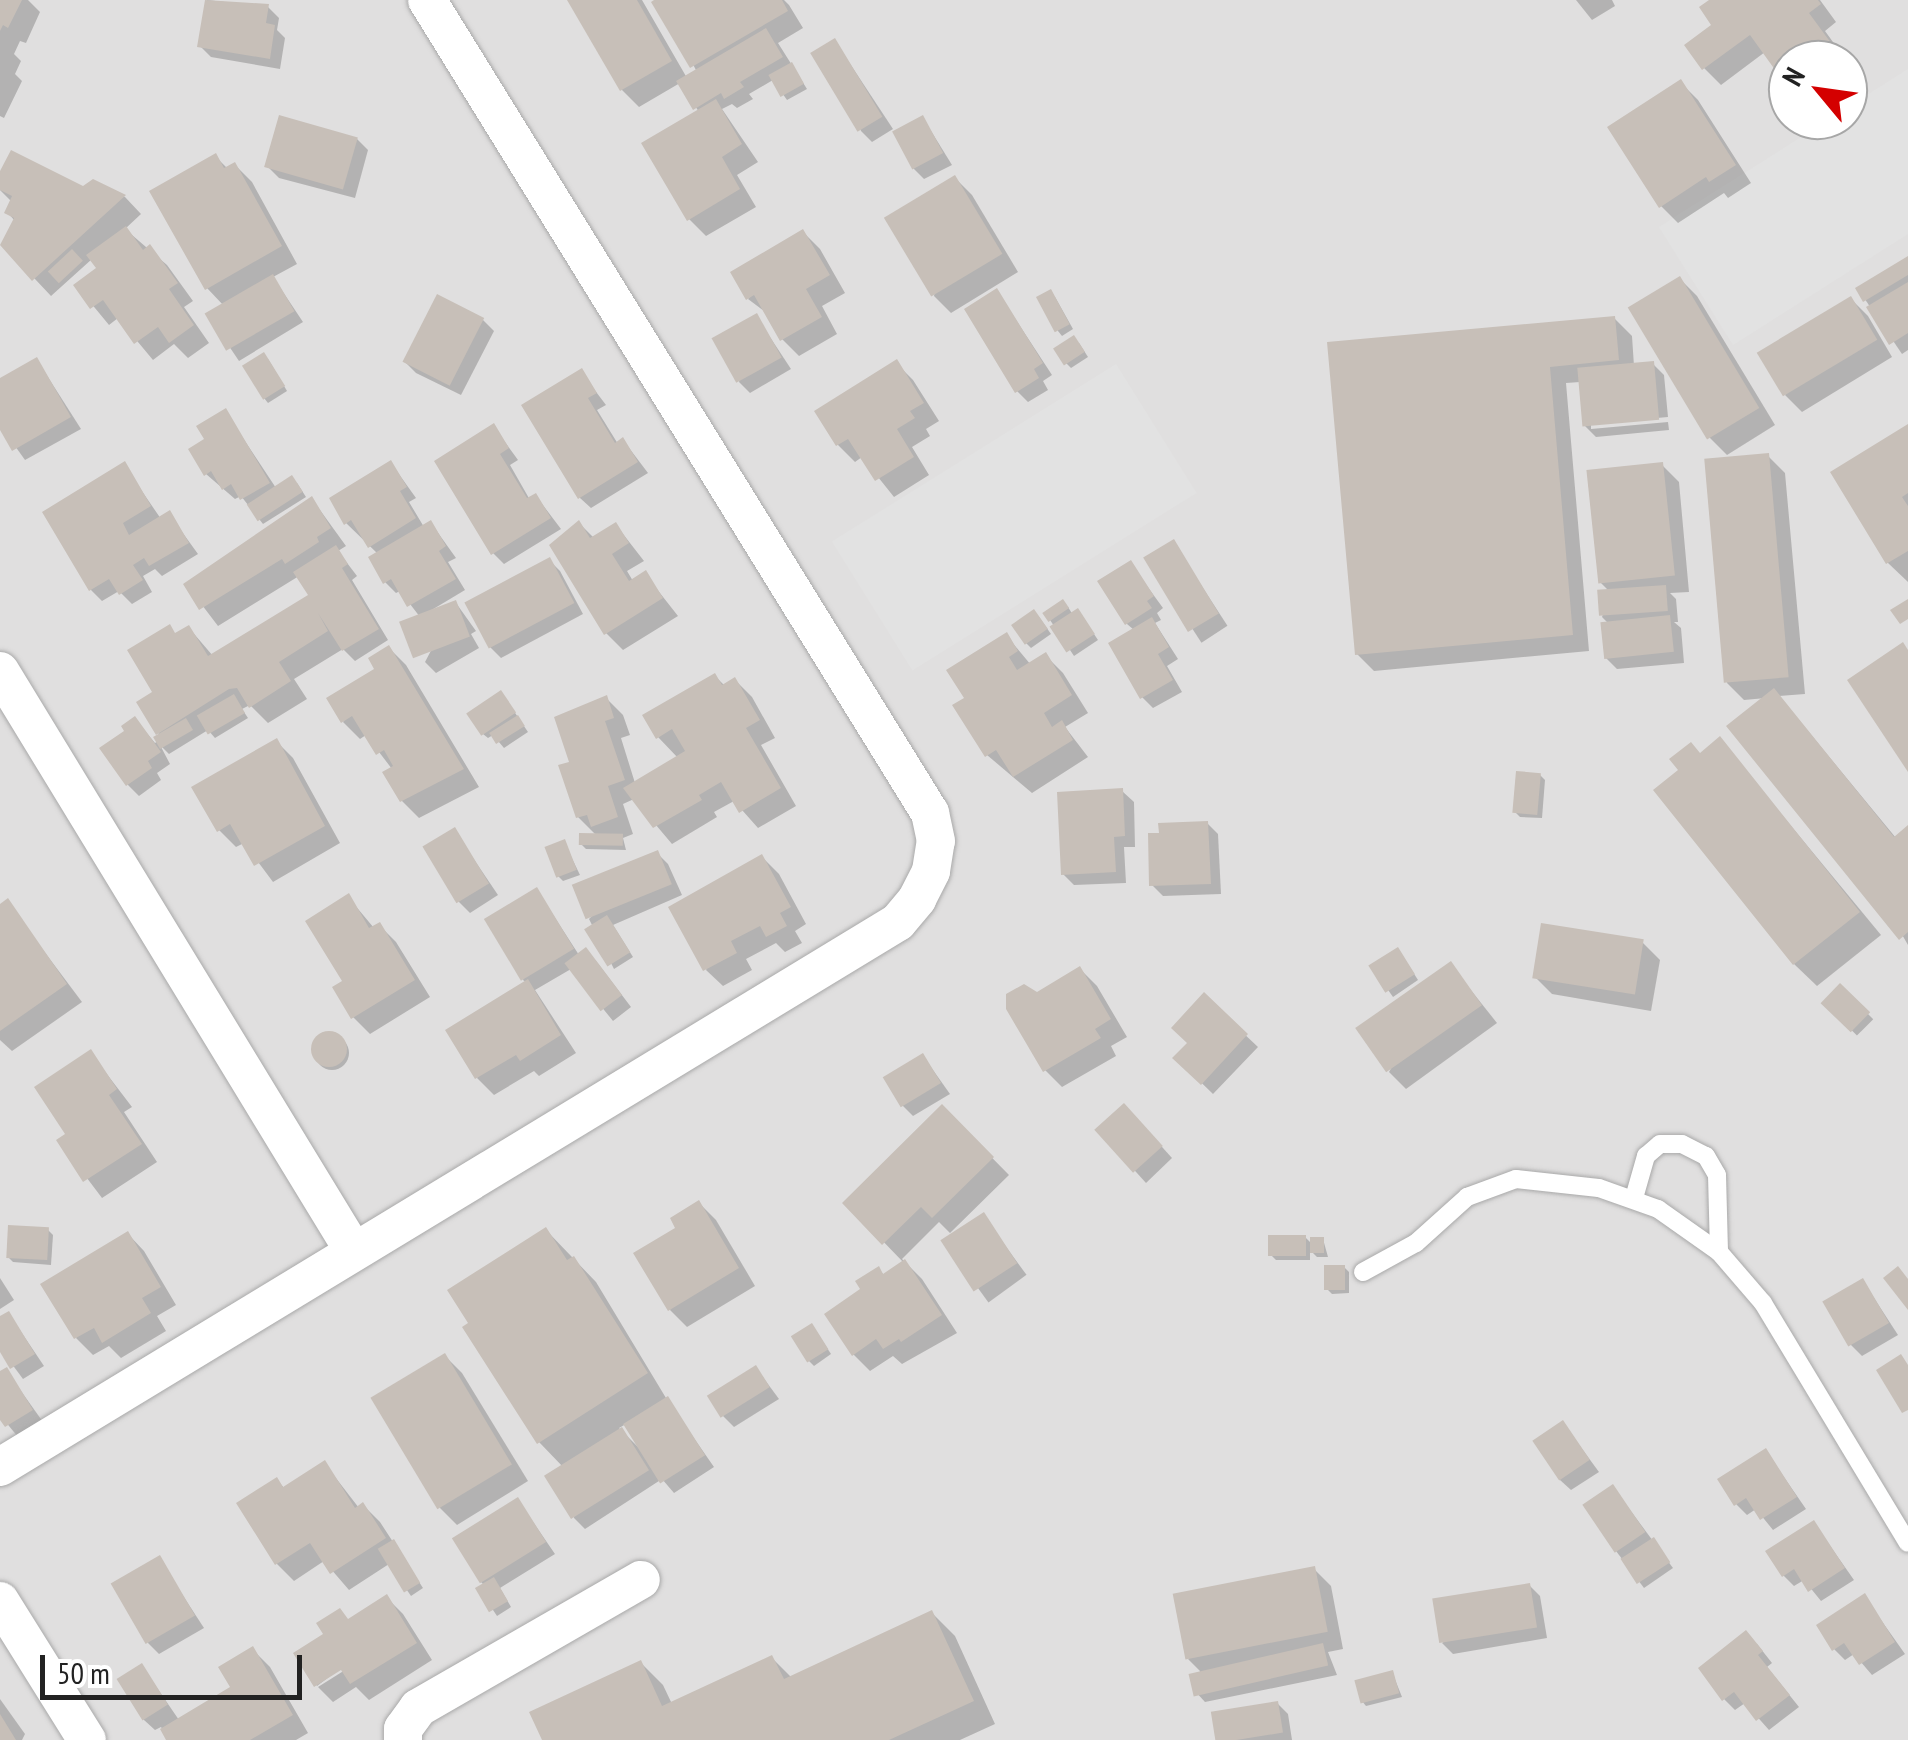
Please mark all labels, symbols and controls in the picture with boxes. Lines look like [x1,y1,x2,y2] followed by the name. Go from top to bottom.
[1768,40,1868,140] north arrow
[1773,61,1813,92] text: N
[45,1635,308,1697] scale bar
[57,1653,110,1692] text: 50 m

